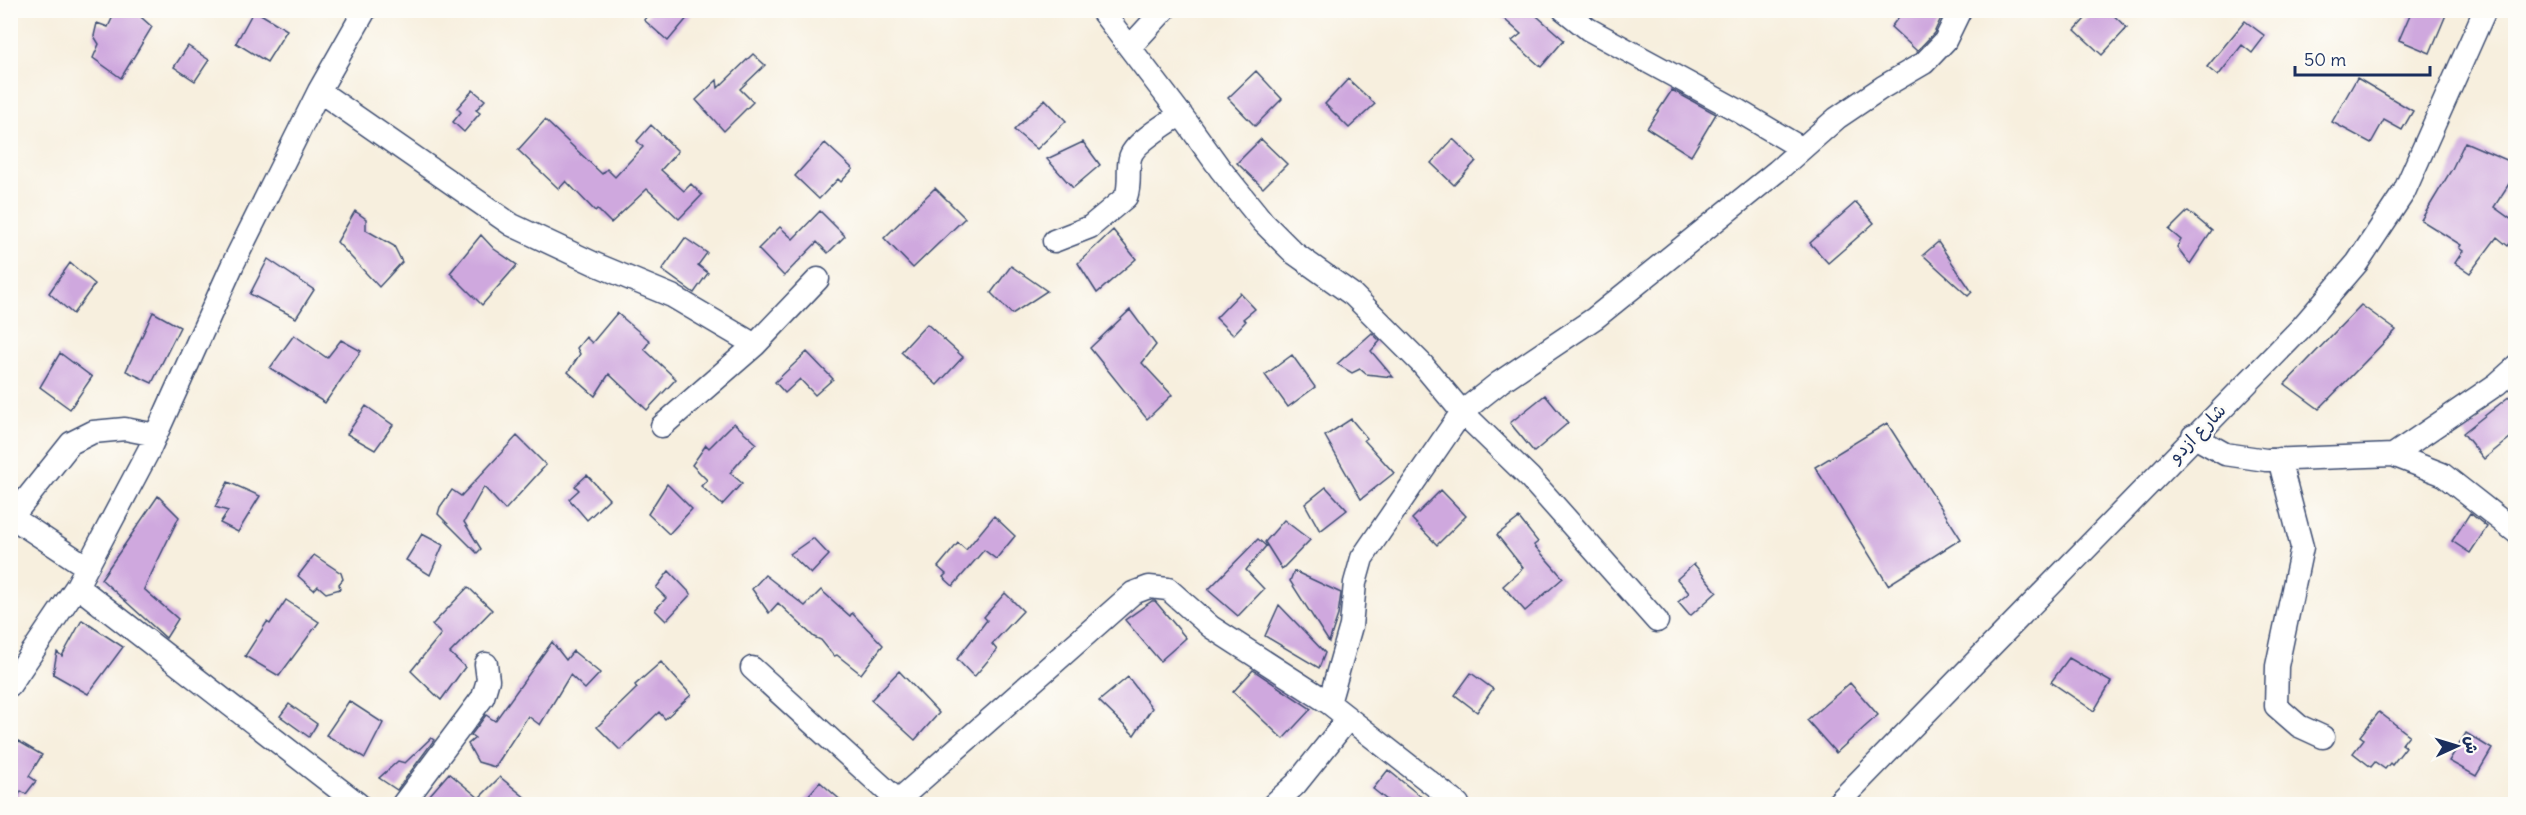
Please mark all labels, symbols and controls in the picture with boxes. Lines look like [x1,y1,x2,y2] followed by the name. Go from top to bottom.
[2295,39,2430,77] scale bar
[2304,48,2346,71] text: 50 m
[2163,399,2231,469] street label: شارع ازدو
[2427,716,2487,776] north arrow
[2461,735,2483,754] text: ش

